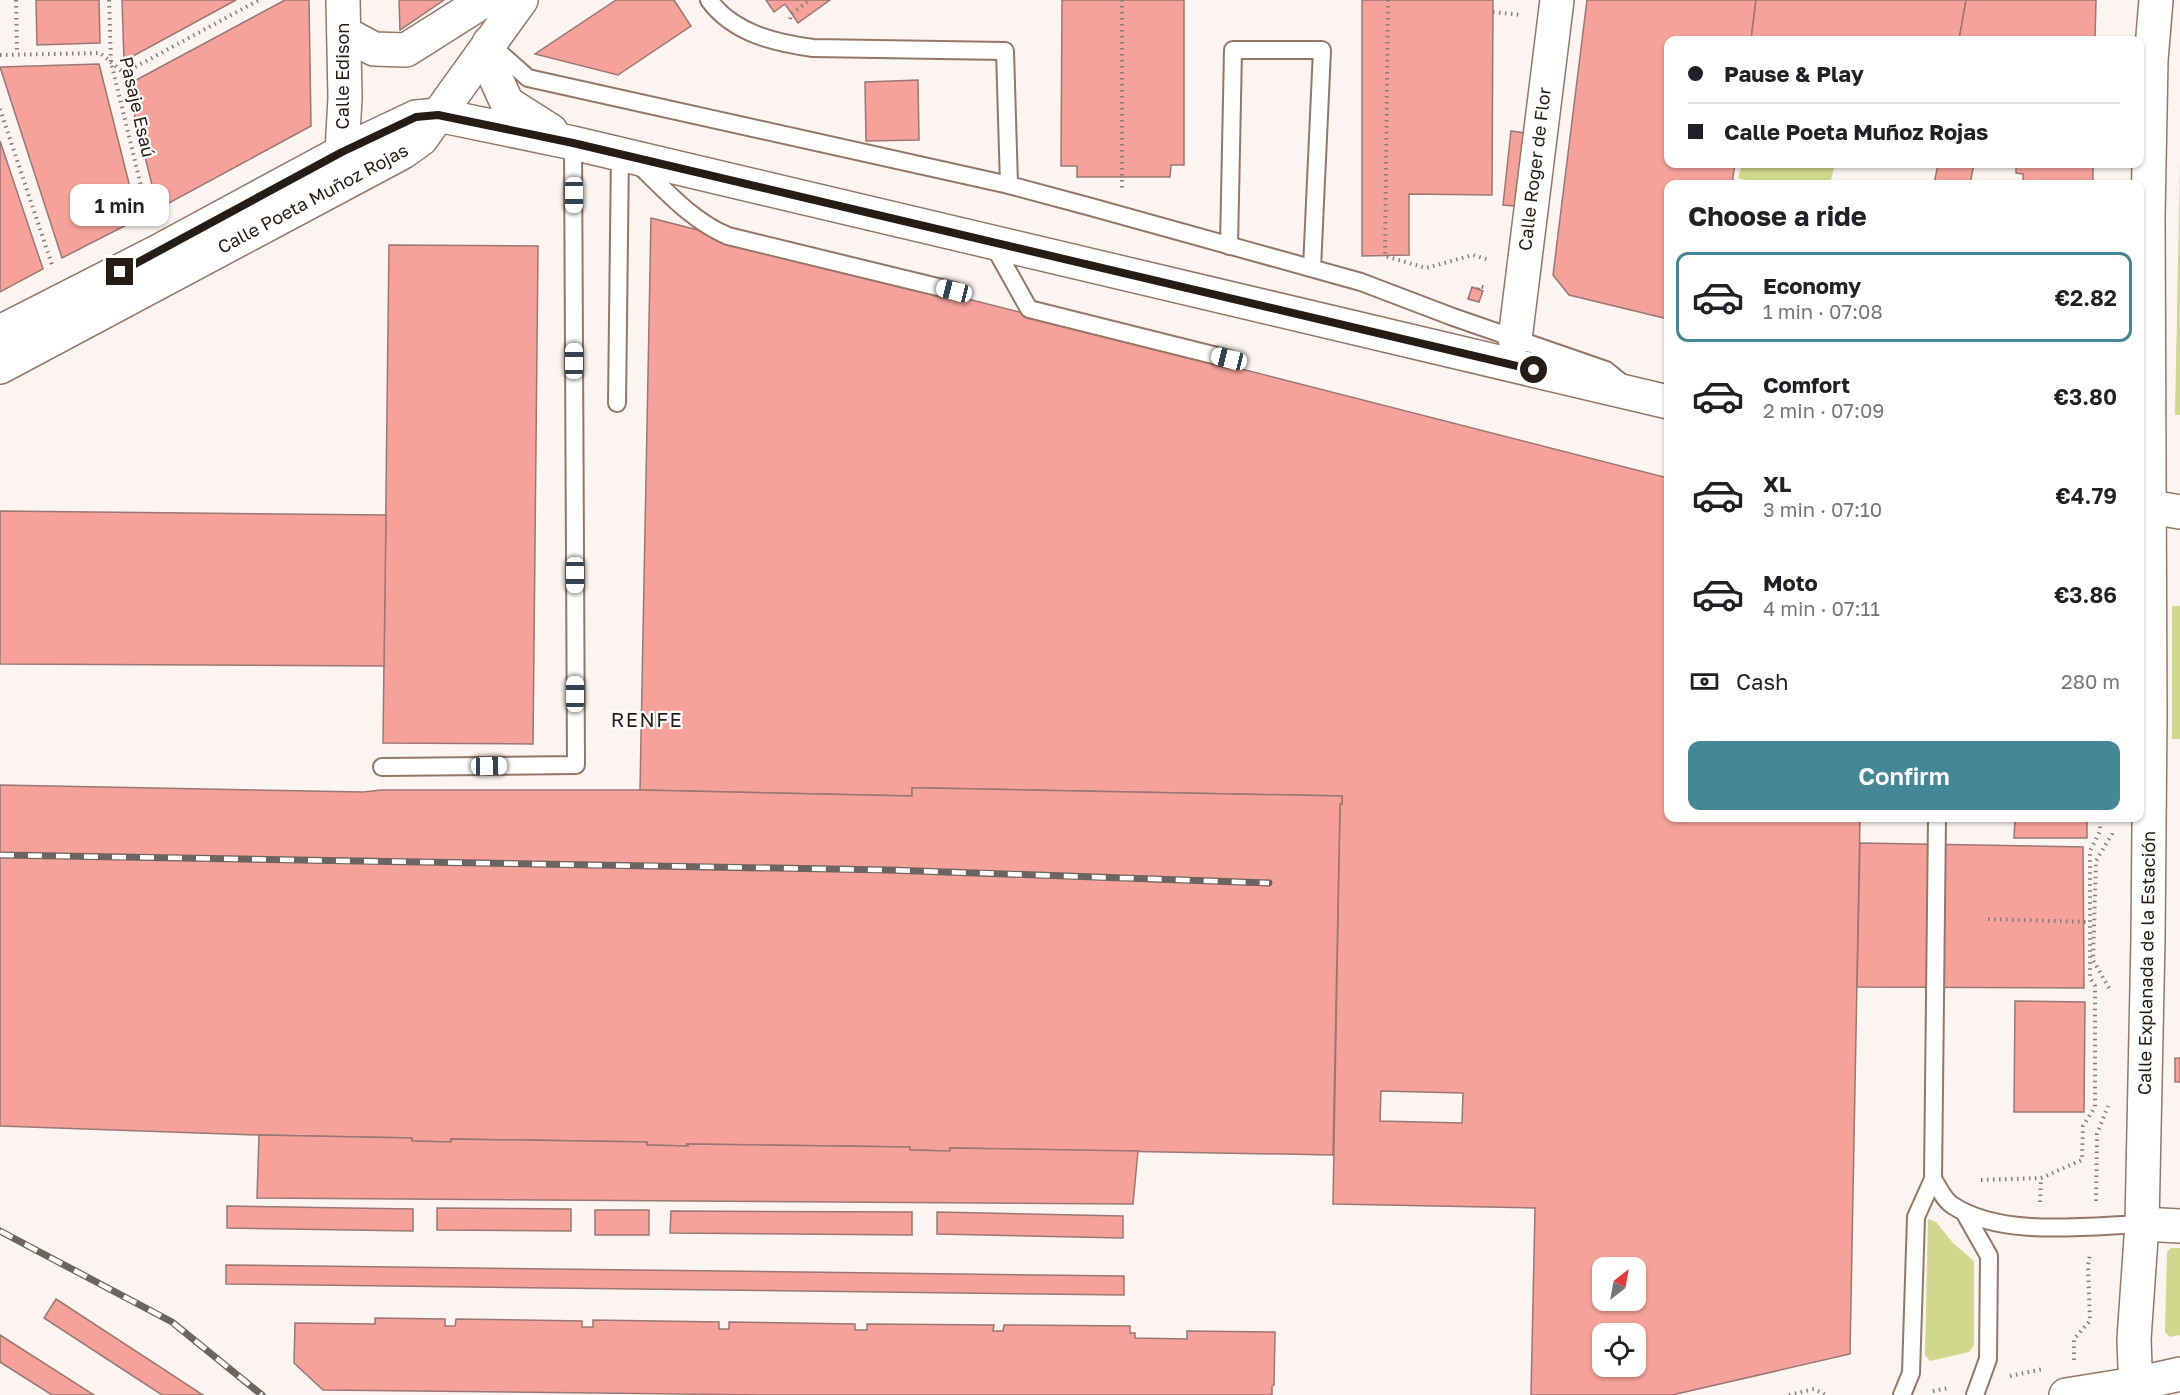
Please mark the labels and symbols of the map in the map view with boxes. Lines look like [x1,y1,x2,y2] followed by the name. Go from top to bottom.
[331,23,353,129] street label: Calle Edison
[116,54,160,159] street label: Pasaje Esaú
[1513,86,1555,252] street label: Calle Roger de Flor
[213,138,412,258] street label: Calle Poeta Muñoz Rojas
[565,177,583,213] car
[70,185,170,227] callout: 1 min
[106,258,133,285] route end
[934,278,974,304] car
[565,343,583,379] car
[1209,346,1249,372] car
[1520,356,1547,383] route start
[566,557,584,593] car
[566,676,584,712] car
[611,707,683,731] district label: RENFE
[471,757,507,775] car
[2133,831,2159,1095] street label: Calle Explanada de la Estación
[1592,1257,1646,1311] north arrow

